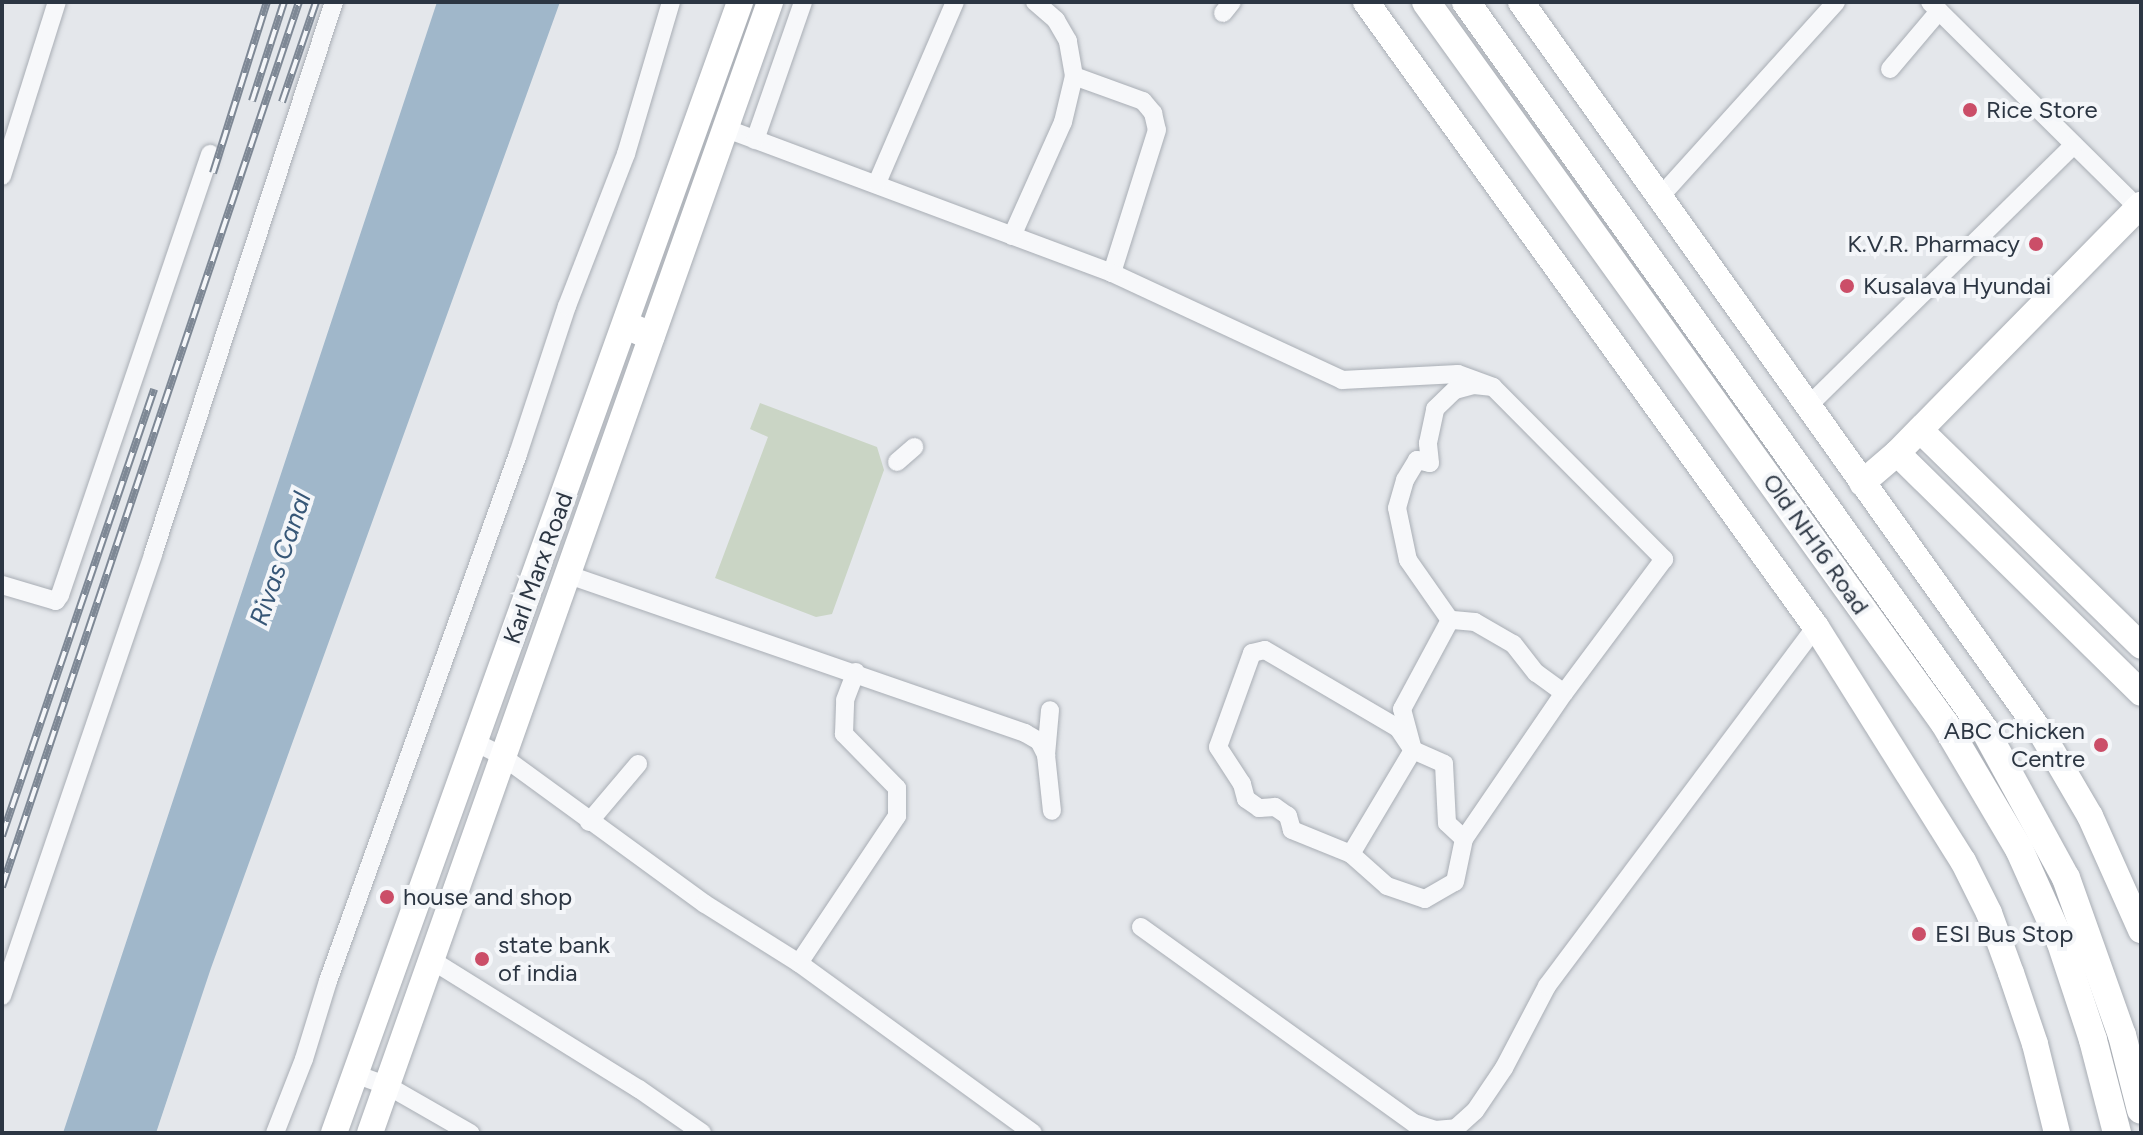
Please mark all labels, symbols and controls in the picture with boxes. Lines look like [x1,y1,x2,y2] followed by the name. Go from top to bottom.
[1986,96,2097,124] place label: Rice Store
[1961,101,1979,119] marker: Rice Store
[1847,230,2020,258] place label: K.V.R. Pharmacy
[2027,235,2045,253] marker: K.V.R. Pharmacy
[1863,272,2051,300] place label: Kusalava Hyundai
[1838,277,1856,295] marker: Kusalava Hyundai
[1757,468,1875,620] street label: Old NH16 Road
[244,488,318,630] water label: Rivas Canal
[497,488,579,648] street label: Karl Marx Road
[1944,717,2085,773] place label: ABC Chicken Centre
[2092,736,2110,754] marker: ABC Chicken Centre
[403,883,572,911] place label: house and shop
[378,888,396,906] marker: house and shop
[1935,920,2073,948] place label: ESI Bus Stop
[1910,925,1928,943] marker: ESI Bus Stop
[498,931,610,987] place label: state bank of india
[473,950,491,968] marker: state bank of india

